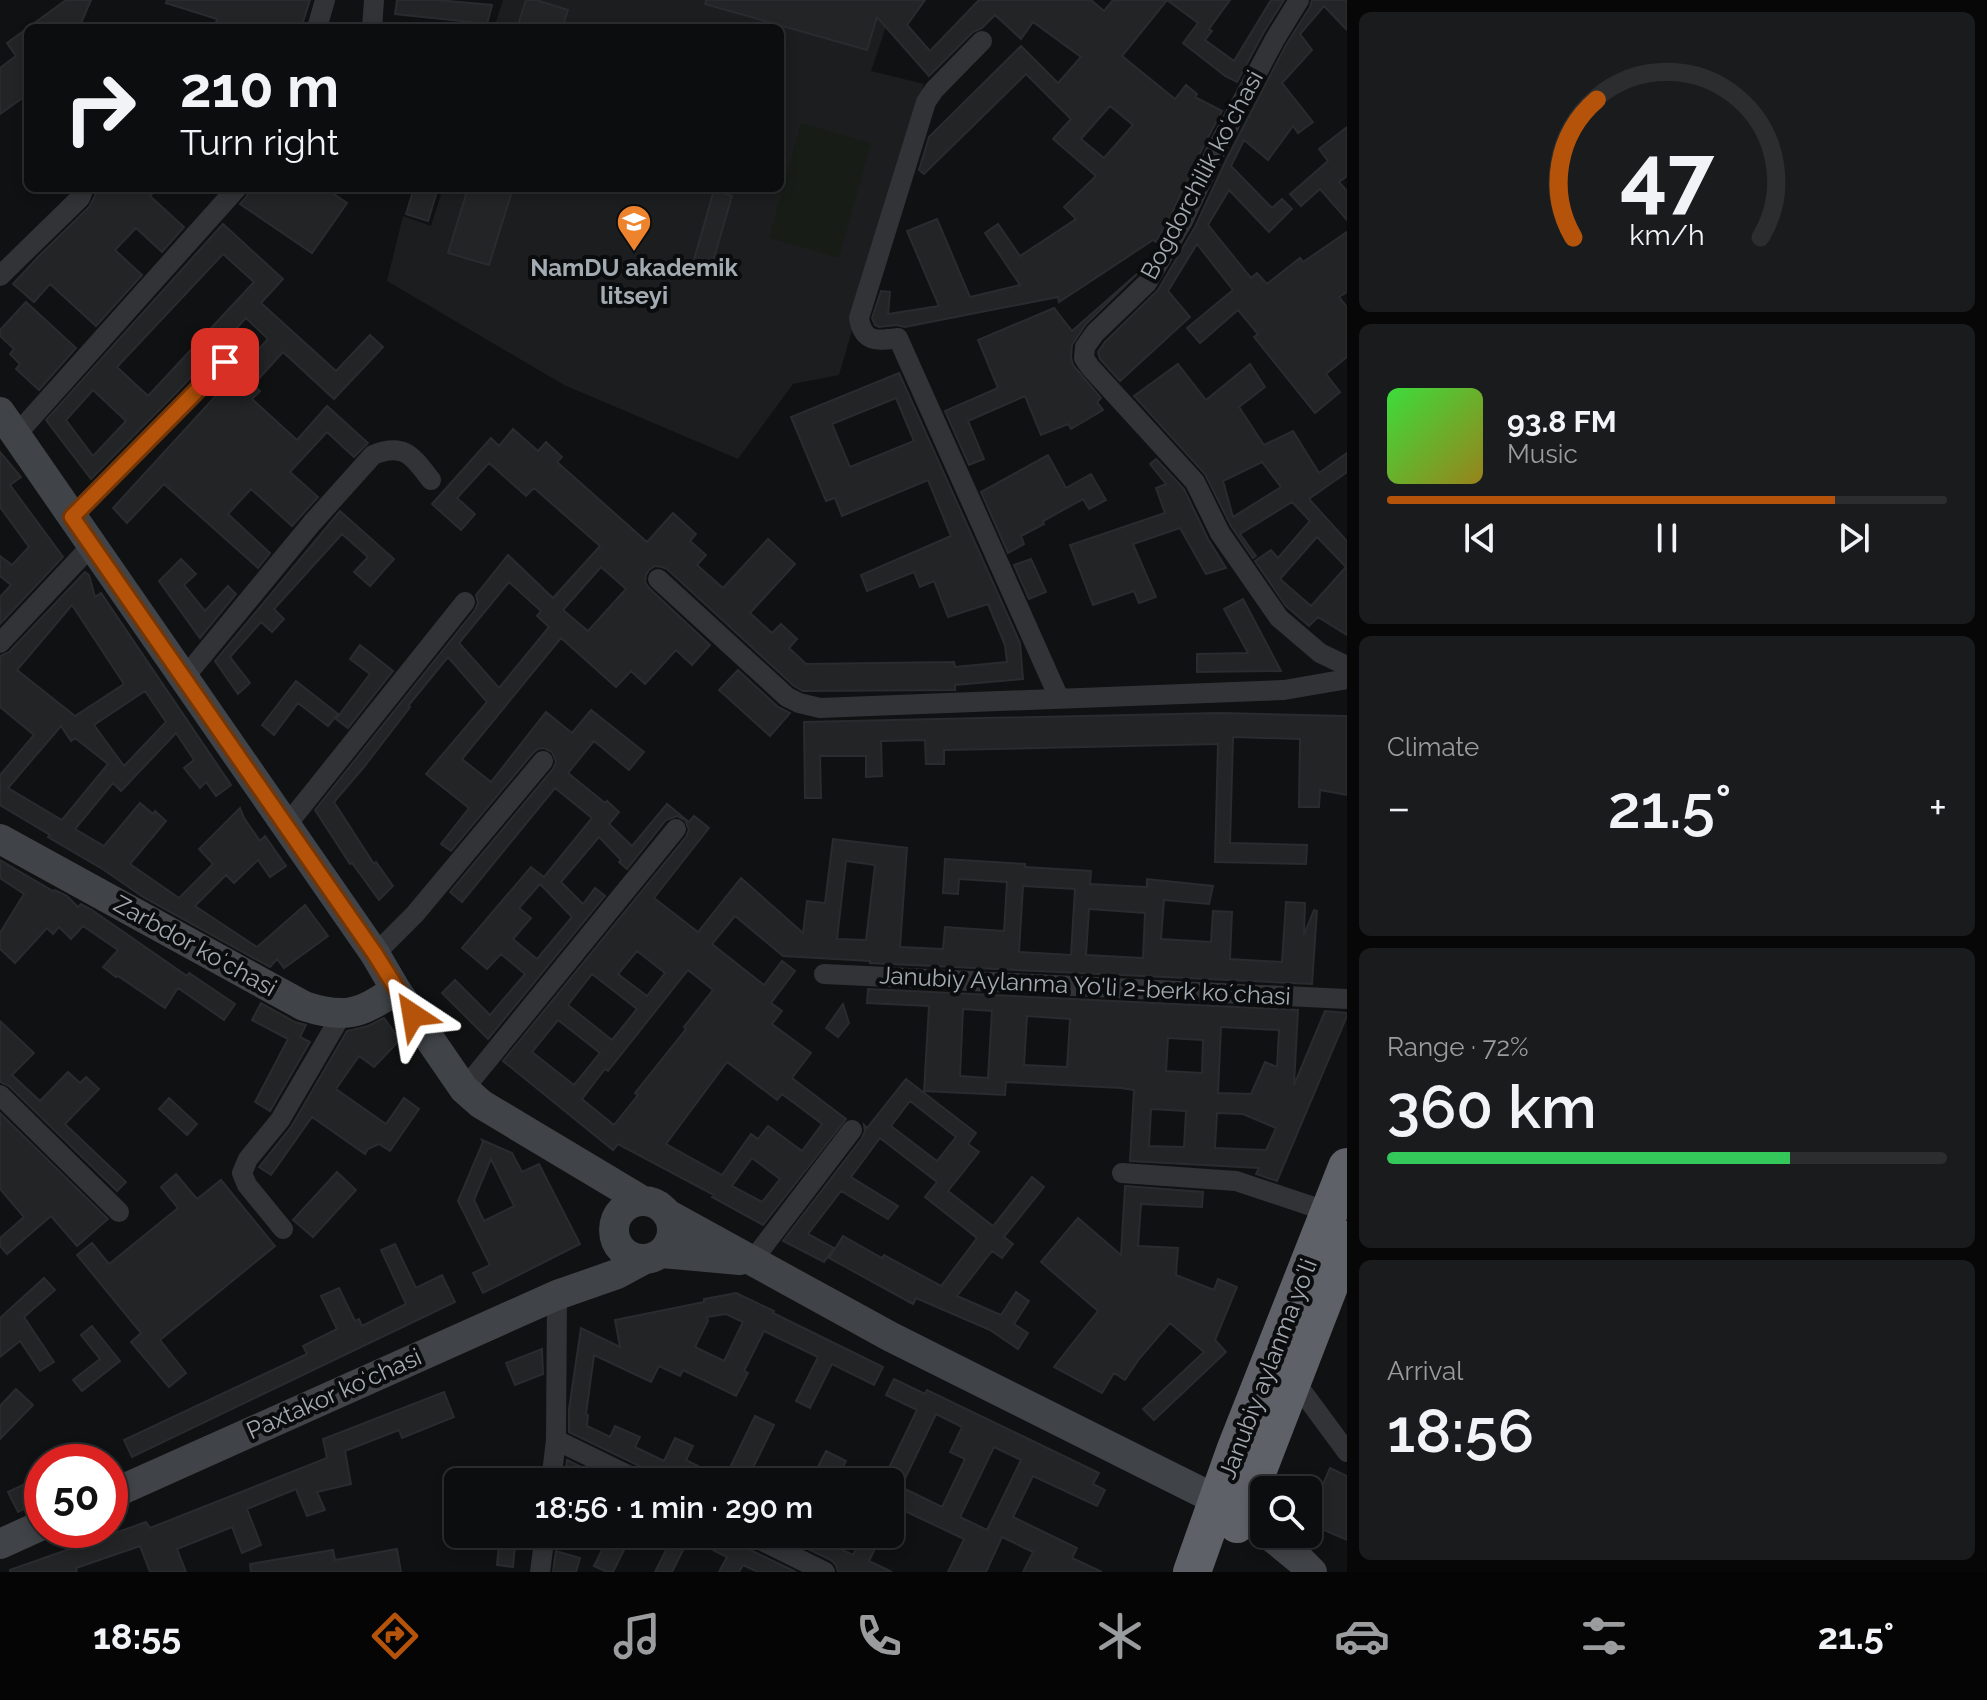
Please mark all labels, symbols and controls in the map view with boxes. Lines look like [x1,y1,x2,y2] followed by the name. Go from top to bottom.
[180,54,339,120] text: 210 m
[48,56,152,160] icon: right
[1134,65,1269,284] street label: Bogdorchilik koʻchasi
[180,121,339,163] text: Turn right
[1620,126,1714,223] text: 47
[615,203,653,253] school or university icon: NamDU akademik litseyi
[1629,218,1705,252] text: km/h
[530,253,738,310] place label: NamDU akademik litseyi
[191,328,259,396] pin
[203,340,247,384] icon: arrive
[1507,404,1617,439] text: 93.8 FM
[1507,439,1578,469] text: Music
[1458,516,1502,560] icon: previous
[1645,516,1689,560] icon: pause
[1832,516,1876,560] icon: next
[1387,732,1479,762] text: Climate
[1608,772,1732,842] text: 21.5°
[1387,782,1411,833] text: −
[1929,782,1947,833] text: +
[109,889,282,1002] street label: Zarbdor koʻchasi
[879,960,1291,1011] street label: Janubiy Аylanma Yo'li 2-berk koʼchasi
[371,973,455,1057] position arrow
[1387,1032,1529,1062] text: Range · 72%
[1387,1072,1597,1142] text: 360 km
[1212,1255,1323,1483] street label: Janubiy aylanma yoʻli
[242,1342,426,1445] street label: Paxtakor koʻchasi
[1387,1356,1463,1386] text: Arrival
[1387,1396,1534,1466] text: 18:56
[24,1444,128,1548] speed limit sign: 50
[1250,1476,1322,1548] map controls
[1250,1476,1322,1548] button: search
[535,1490,813,1525] text: 18:56 · 1 min · 290 m
[367,1608,423,1664] icon: directions
[609,1608,665,1664] icon: music
[851,1608,907,1664] icon: phone
[1092,1608,1148,1664] icon: climate
[1334,1608,1390,1664] icon: car
[1576,1608,1632,1664] icon: filters
[93,1615,181,1657] text: 18:55
[1818,1615,1894,1657] text: 21.5°

